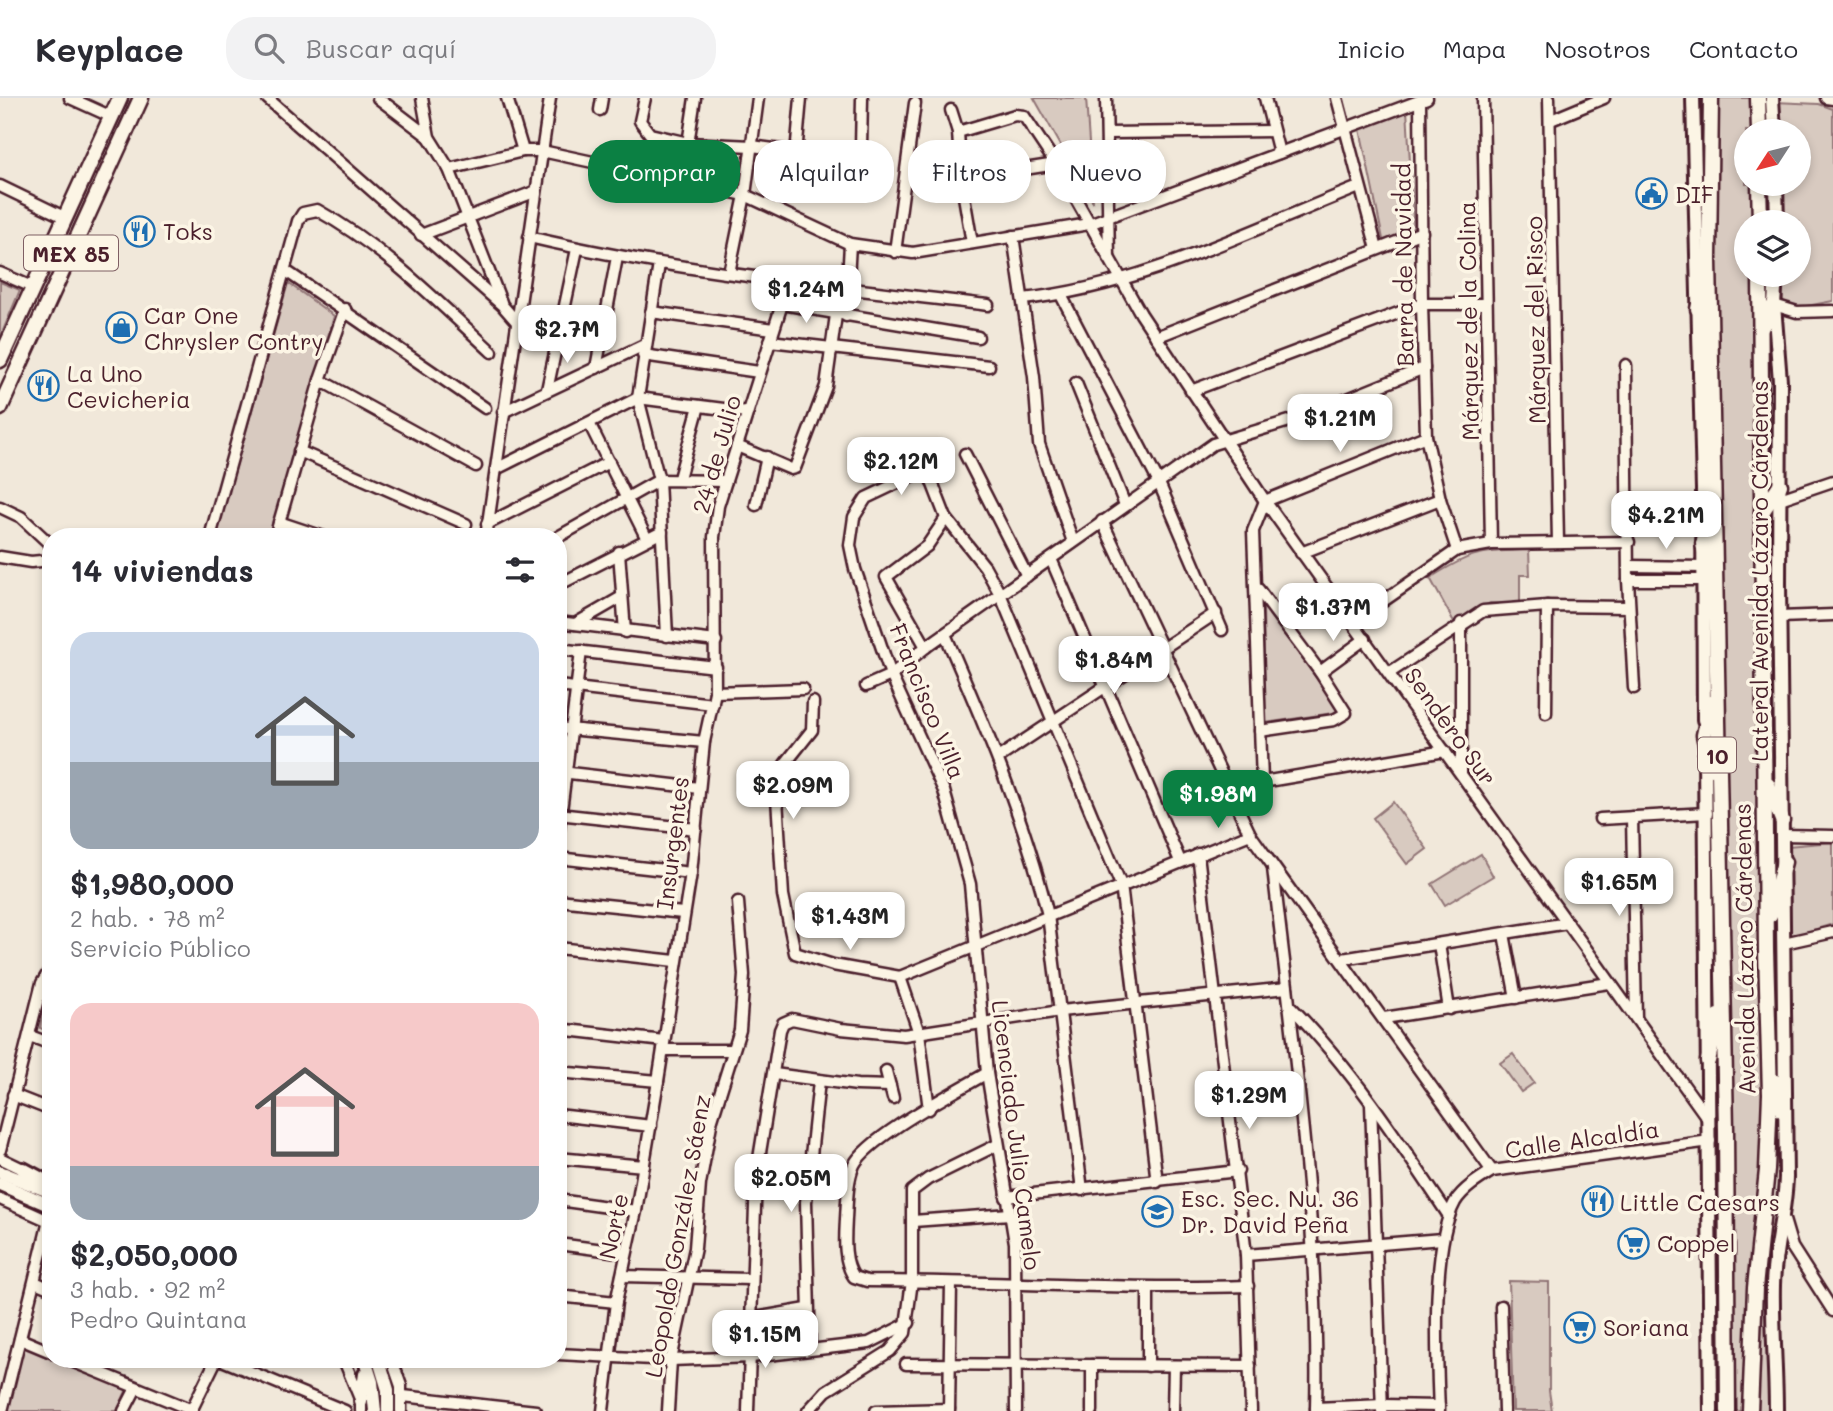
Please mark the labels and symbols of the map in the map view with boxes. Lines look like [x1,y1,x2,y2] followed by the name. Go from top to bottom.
[1734,119,1811,196] north arrow
[1386,163,1420,367] street label: Barra de Navidad
[1635,177,1669,211] public building icon: DIF
[1675,179,1714,209] place label: DIF
[1451,201,1485,441] street label: Márquez de la Colina
[123,214,157,248] restaurant icon: Toks
[163,216,213,246] place label: Toks
[1518,216,1552,424] street label: Márquez del Risco
[24,236,118,270] road number: MEX 85
[749,266,863,325] pin: $1.24M
[144,300,324,356] place label: Car One Chrysler Contry
[518,306,616,365] pin: $2.7M
[104,311,138,345] shop icon: Car One Chrysler Contry
[67,358,191,414] place label: La Uno Cevicheria
[27,369,61,403] restaurant icon: La Uno Cevicheria
[1744,380,1774,762] street label: Lateral Avenida Lázaro Cárdenas
[685,391,747,517] street label: 24 de Julio
[1283,394,1397,454] pin: $1.21M
[844,438,958,497] pin: $2.12M
[1609,491,1723,551] pin: $4.21M
[1276,584,1390,643] pin: $1.37M
[883,619,973,783] street label: Francisco Villa
[1057,636,1171,696] pin: $1.84M
[1398,661,1504,791] street label: Sendero Sur
[1698,738,1736,772] road number: 10
[736,762,850,821] pin: $2.09M
[1161,770,1275,830] pin: $1.98M
[649,775,695,911] street label: Insurgentes
[1726,803,1762,1095] street label: Avenida Lázaro Cárdenas
[1562,858,1676,918] pin: $1.65M
[793,892,907,952] pin: $1.43M
[986,998,1048,1272] street label: Licenciado Julio Camelo
[1192,1072,1306,1131] pin: $1.29M
[637,1092,717,1380] street label: Leopoldo González Sáenz
[1503,1113,1661,1165] street label: Calle Alcaldía
[734,1154,848,1214] pin: $2.05M
[1181,1183,1359,1239] place label: Esc. Sec. Nu. 36 Dr. David Peña
[1580,1185,1614,1219] restaurant icon: Little Caesars
[1620,1187,1780,1217] place label: Little Caesars
[591,1190,635,1262] street label: Norte
[1141,1194,1175,1228] school or university icon: Esc. Sec. Nu. 36 Dr. David Peña
[1617,1226,1651,1260] supermarket icon: Coppel
[1657,1228,1735,1258] place label: Coppel
[708,1310,822,1370] pin: $1.15M
[1563,1310,1597,1344] supermarket icon: Soriana
[1603,1312,1690,1342] place label: Soriana

